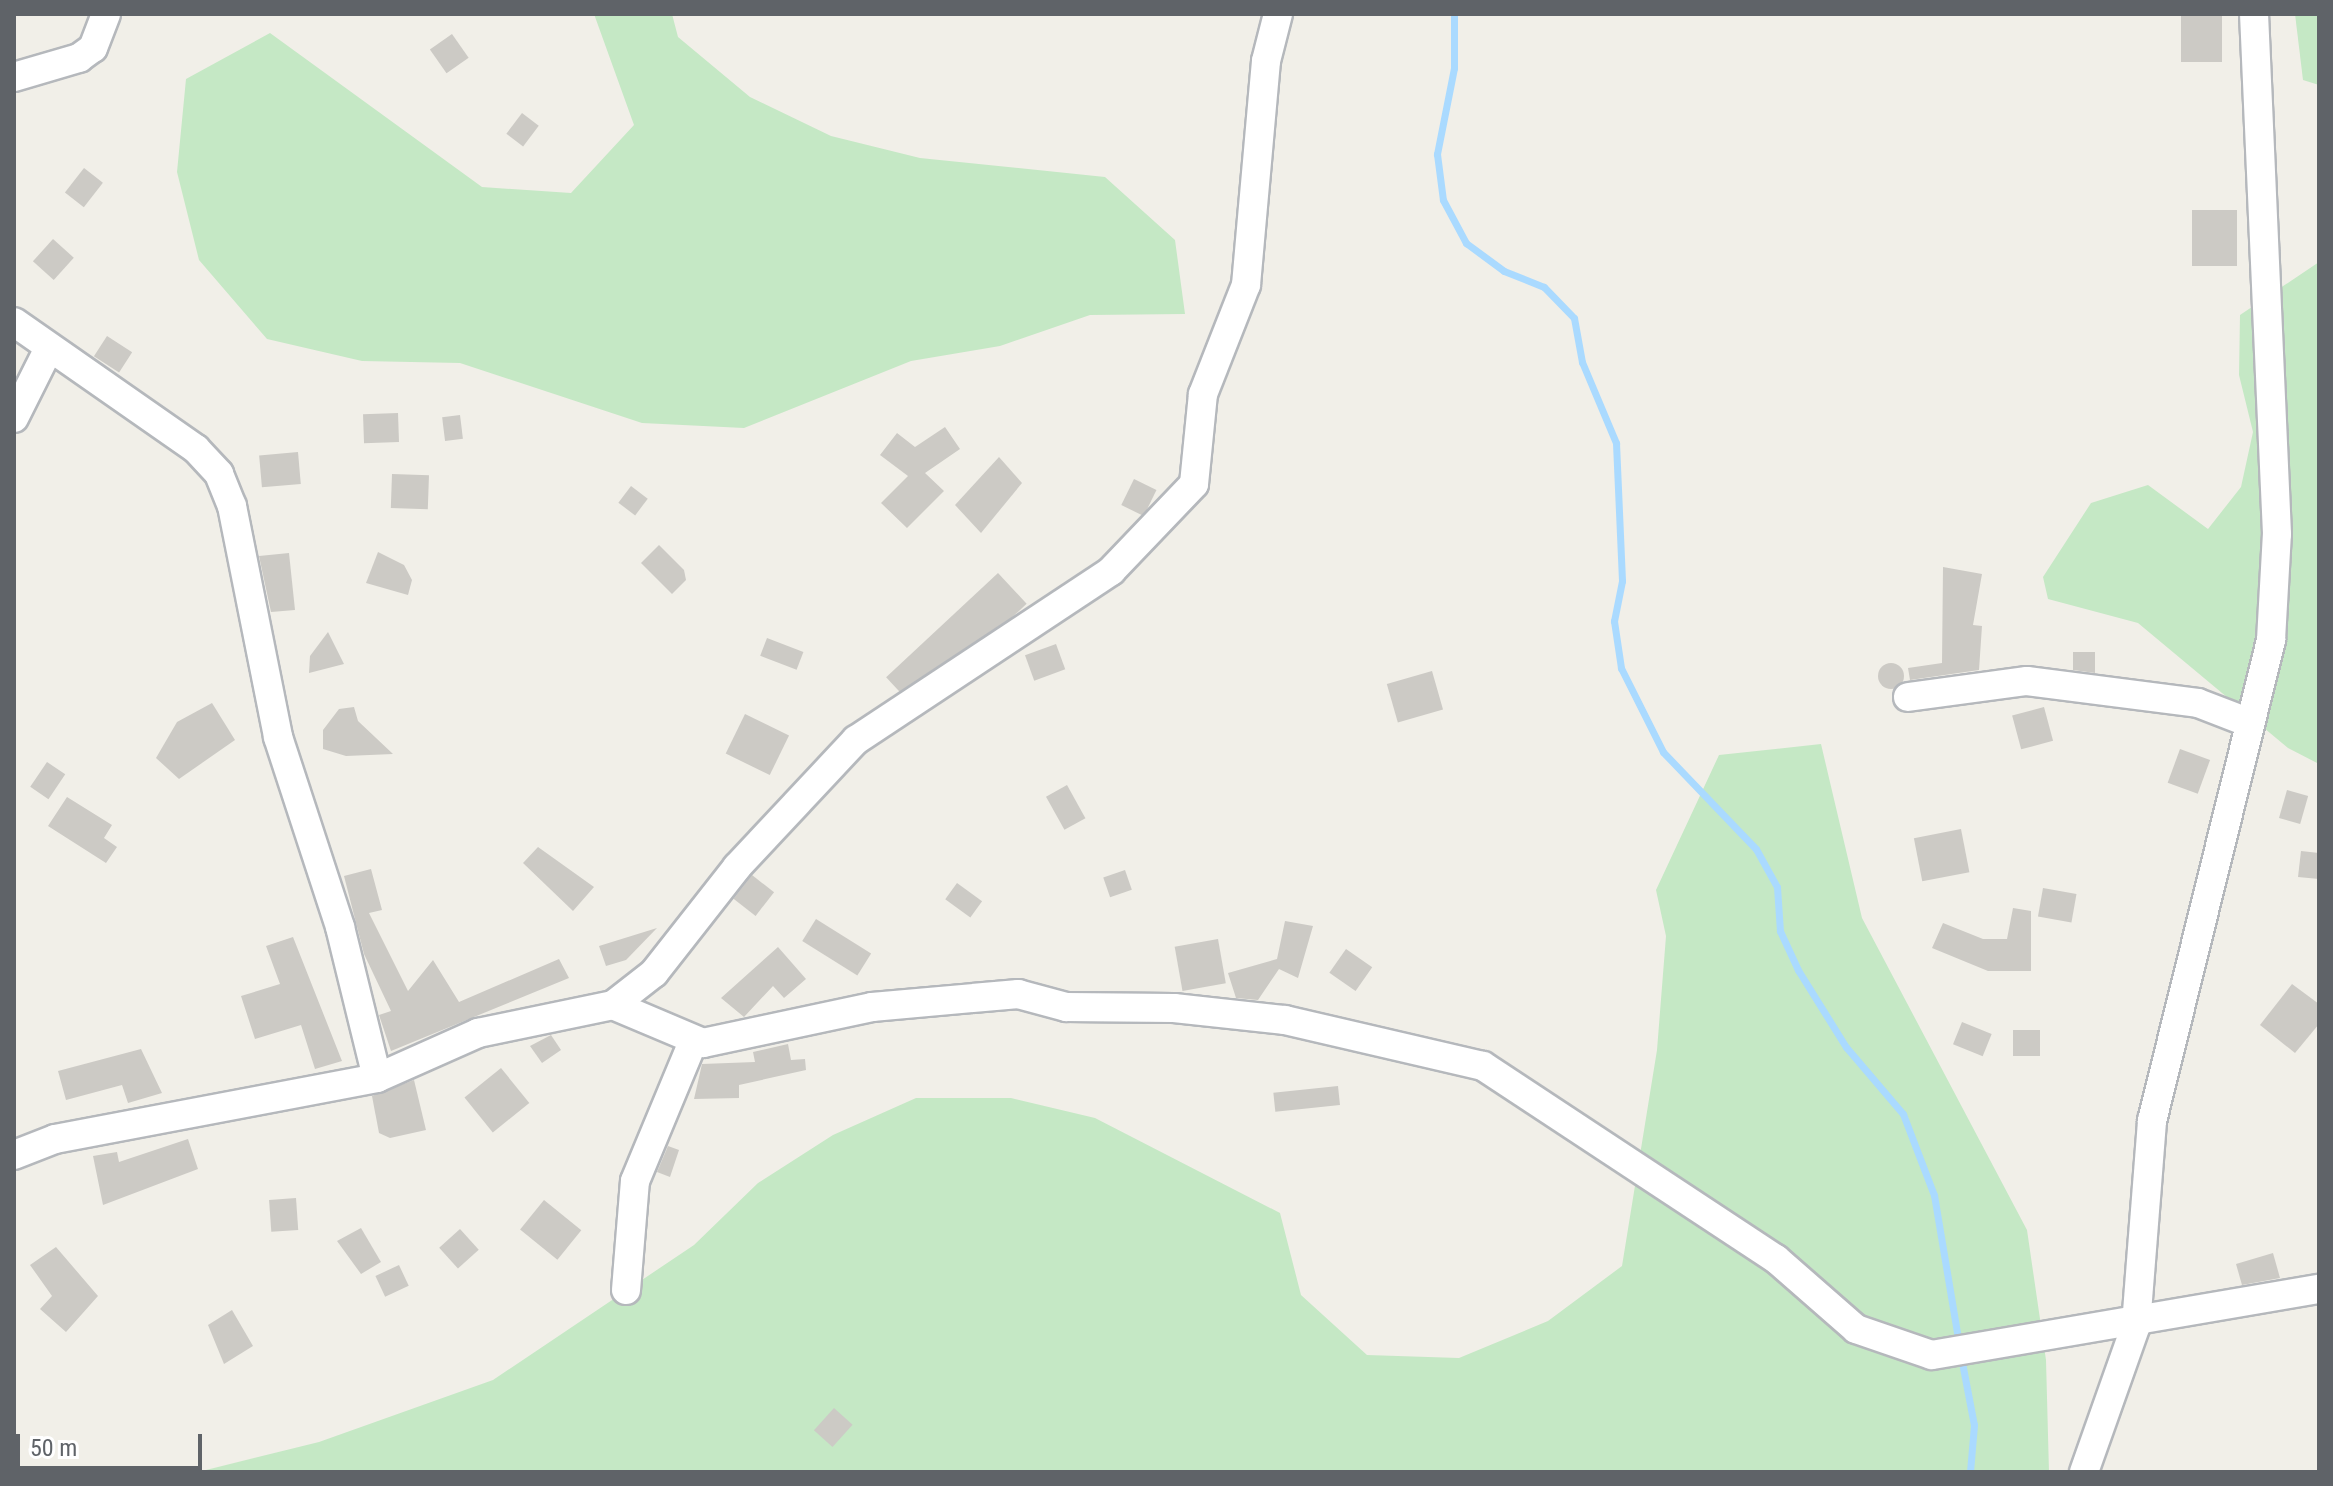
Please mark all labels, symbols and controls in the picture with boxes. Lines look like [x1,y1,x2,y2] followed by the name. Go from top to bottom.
[20,1418,206,1468] scale bar
[30,1434,77,1462] text: 50 m

